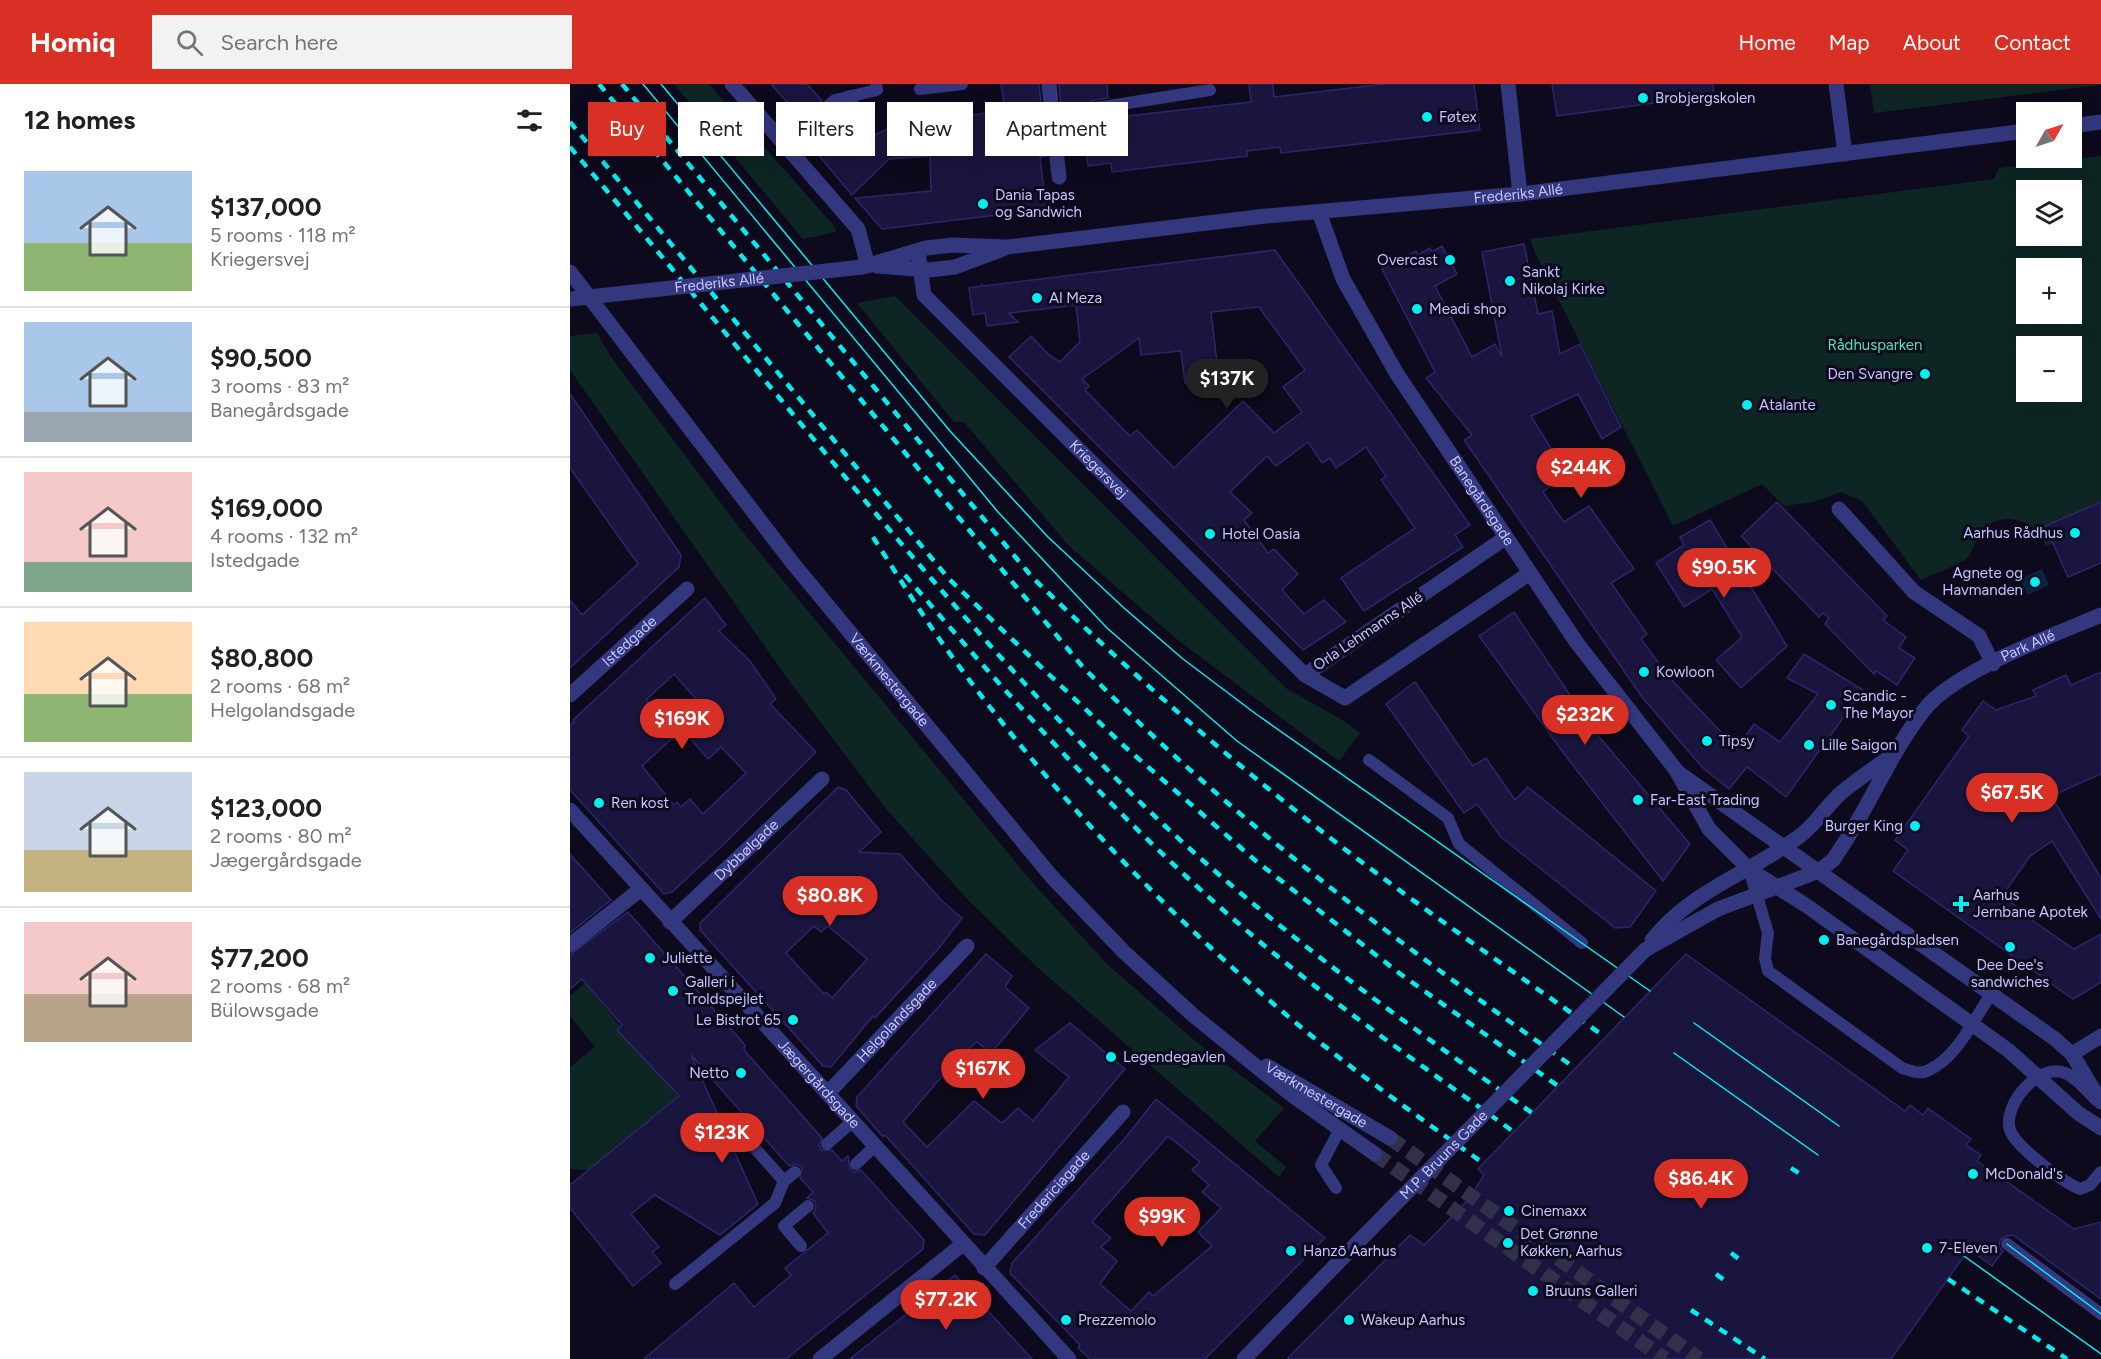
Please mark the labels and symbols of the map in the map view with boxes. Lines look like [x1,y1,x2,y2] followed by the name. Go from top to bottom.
[1655,89,1756,107] place label: Brobjergskolen
[1636,91,1650,105] marker: Brobjergskolen
[2016,102,2082,168] north arrow
[1439,108,1477,126] place label: Føtex
[1420,110,1434,124] marker: Føtex
[1473,180,1564,207] street label: Frederiks Allé
[995,186,1082,221] place label: Dania Tapas og Sandwich
[976,197,990,211] marker: Dania Tapas og Sandwich
[1377,251,1438,269] place label: Overcast
[1443,253,1457,267] marker: Overcast
[1522,263,1605,298] place label: Sankt Nikolaj Kirke
[673,269,765,296] street label: Frederiks Allé
[1503,274,1517,288] marker: Sankt Nikolaj Kirke
[1049,289,1102,307] place label: Al Meza
[1030,291,1044,305] marker: Al Meza
[1429,300,1507,318] place label: Meadi shop
[1410,302,1424,316] marker: Meadi shop
[1828,336,1922,354] park label: Rådhusparken
[1185,359,1269,410] pin: $137K
[1827,365,1913,383] place label: Den Svangre
[1918,367,1932,381] marker: Den Svangre
[1759,396,1816,414] place label: Atalante
[1740,398,1754,412] marker: Atalante
[1066,436,1131,502] street label: Kriegersvej
[1539,448,1623,499] pin: $244K
[1445,452,1518,549] street label: Banegårdsgade
[1963,524,2063,542] place label: Aarhus Rådhus
[1222,525,1300,543] place label: Hotel Oasia
[2068,526,2082,540] marker: Aarhus Rådhus
[1203,527,1217,541] marker: Hotel Oasia
[1675,548,1773,599] pin: $90.5K
[1942,564,2023,599] place label: Agnete og Havmanden
[2028,575,2042,589] marker: Agnete og Havmanden
[1310,588,1426,674] street label: Orla Lehmanns Allé
[598,612,660,671] street label: Istedgade
[1998,626,2058,666] street label: Park Allé
[845,630,933,730] street label: Værkmestergade
[1656,663,1714,681] place label: Kowloon
[1637,665,1651,679] marker: Kowloon
[1843,687,1913,722] place label: Scandic - The Mayor
[1543,695,1627,746] pin: $232K
[1824,698,1838,712] marker: Scandic - The Mayor
[640,699,724,750] pin: $169K
[1719,732,1755,750] place label: Tipsy
[1700,734,1714,748] marker: Tipsy
[1821,736,1897,754] place label: Lille Saigon
[1802,738,1816,752] marker: Lille Saigon
[1963,773,2061,824] pin: $67.5K
[1650,791,1760,809] place label: Far-East Trading
[1631,793,1645,807] marker: Far-East Trading
[611,794,669,812] place label: Ren kost
[592,796,606,810] marker: Ren kost
[711,816,782,884] street label: Dybbølgade
[1825,817,1903,835] place label: Burger King
[1908,819,1922,833] marker: Burger King
[781,876,879,927] pin: $80.8K
[1973,886,2089,921] place label: Aarhus Jernbane Apotek
[1954,897,1968,911] marker: Aarhus Jernbane Apotek
[1836,931,1959,949] place label: Banegårdspladsen
[1817,933,1831,947] marker: Banegårdspladsen
[2003,940,2017,954] marker: Dee Dee's sandwiches
[662,949,713,967] place label: Juliette
[643,951,657,965] marker: Juliette
[1971,956,2049,991] place label: Dee Dee's sandwiches
[685,973,764,1008] place label: Galleri i Troldspejlet
[853,975,941,1066] street label: Helgolandsgade
[666,984,680,998] marker: Galleri i Troldspejlet
[696,1011,781,1029] place label: Le Bistrot 65
[786,1013,800,1027] marker: Le Bistrot 65
[774,1036,864,1132] street label: Jægergårdsgade
[1123,1048,1225,1066] place label: Legendegavlen
[941,1049,1025,1100] pin: $167K
[1104,1050,1118,1064] marker: Legendegavlen
[1262,1058,1371,1132] street label: Værkmestergade
[689,1064,729,1082] place label: Netto
[734,1066,748,1080] marker: Netto
[1396,1107,1491,1203] street label: M.P. Bruuns Gade
[680,1113,764,1164] pin: $123K
[1014,1146,1094,1233] street label: Fredericiagade
[1652,1159,1750,1210] pin: $86.4K
[1985,1165,2063,1183] place label: McDonald's
[1966,1167,1980,1181] marker: McDonald's
[1126,1197,1198,1248] pin: $99K
[1521,1202,1587,1220] place label: Cinemaxx
[1502,1204,1516,1218] marker: Cinemaxx
[1520,1225,1622,1260] place label: Det Grønne Køkken, Aarhus
[1501,1236,1515,1250] marker: Det Grønne Køkken, Aarhus
[1939,1239,1998,1257] place label: 7-Eleven
[1920,1241,1934,1255] marker: 7-Eleven
[1303,1242,1397,1260] place label: Hanzō Aarhus
[1284,1244,1298,1258] marker: Hanzō Aarhus
[897,1280,995,1331] pin: $77.2K
[1545,1282,1637,1300] place label: Bruuns Galleri
[1526,1284,1540,1298] marker: Bruuns Galleri
[1078,1311,1157,1329] place label: Prezzemolo
[1361,1311,1465,1329] place label: Wakeup Aarhus
[1059,1313,1073,1327] marker: Prezzemolo
[1342,1313,1356,1327] marker: Wakeup Aarhus

